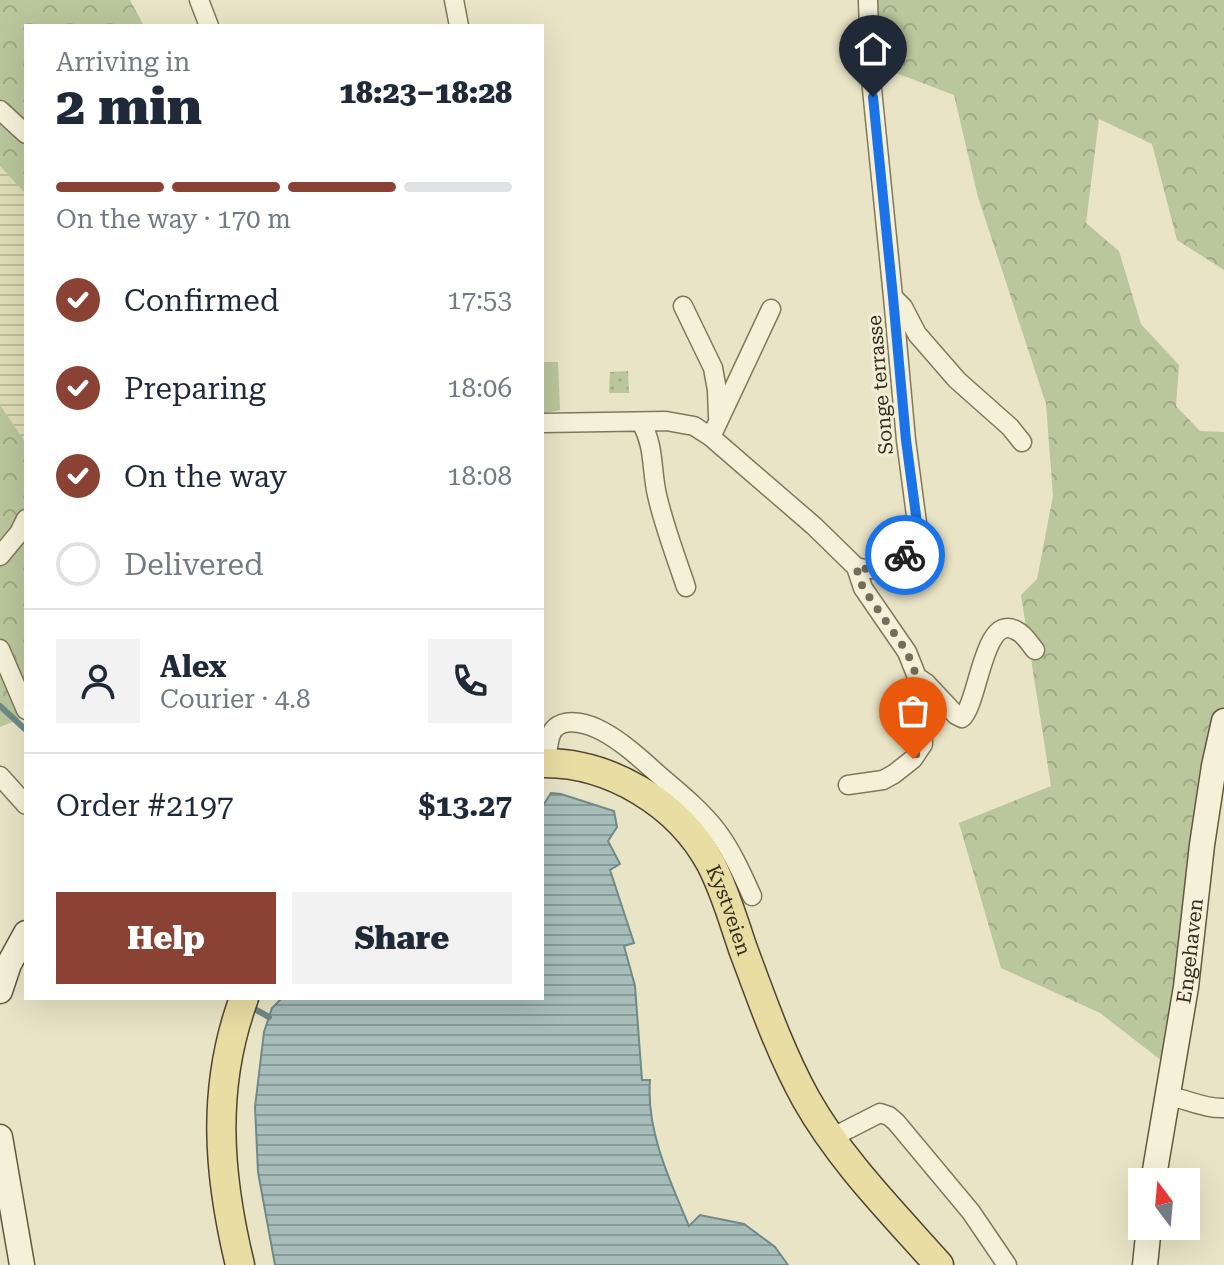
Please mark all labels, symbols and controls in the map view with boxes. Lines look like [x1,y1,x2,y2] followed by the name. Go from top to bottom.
[839,15,907,97] pin
[851,27,895,71] icon: home
[56,47,190,77] text: Arriving in
[339,75,512,110] text: 18:23–18:28
[56,76,202,137] text: 2 min
[56,204,291,234] text: On the way · 170 m
[56,278,100,322] icon: check
[124,283,279,318] text: Confirmed
[447,285,512,315] text: 17:53
[862,314,898,456] street label: Songe terrasse
[56,366,100,410] icon: check
[124,371,266,406] text: Preparing
[447,373,512,403] text: 18:06
[56,454,100,498] icon: check
[124,459,287,494] text: On the way
[447,461,512,491] text: 18:08
[865,515,945,595] courier
[883,533,927,577] icon: bike
[124,547,263,582] text: Delivered
[56,639,140,723] button: person
[428,639,512,723] button: phone
[160,649,227,684] text: Alex
[879,677,947,759] pin
[160,684,310,714] text: Courier · 4.8
[891,689,935,733] icon: bag
[56,788,234,823] text: Order #2197
[419,788,512,823] text: $13.27
[701,861,756,959] street label: Kystveien
[56,892,276,984] button: Help
[292,892,512,984] button: Share
[1171,897,1208,1005] street label: Engehaven
[1128,1168,1200,1240] north arrow
[1128,1168,1200,1240] map controls

